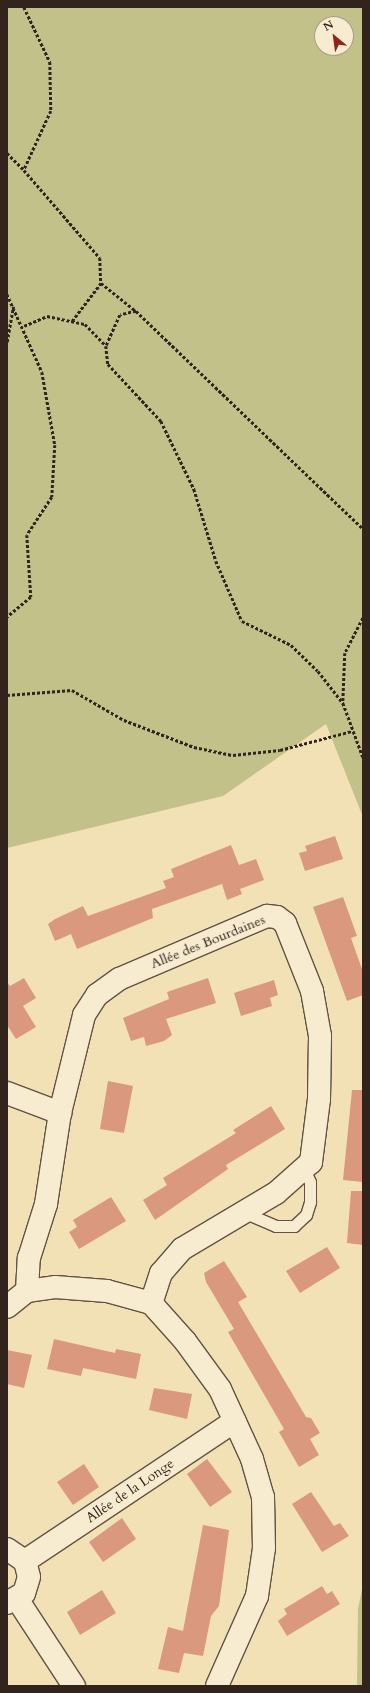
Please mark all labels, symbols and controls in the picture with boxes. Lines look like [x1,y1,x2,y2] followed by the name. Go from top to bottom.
[314,16,354,56] north arrow
[321,17,336,35] text: N
[148,911,268,973] street label: Allée des Bourdaines
[83,1455,177,1527] street label: Allée de la Longe

